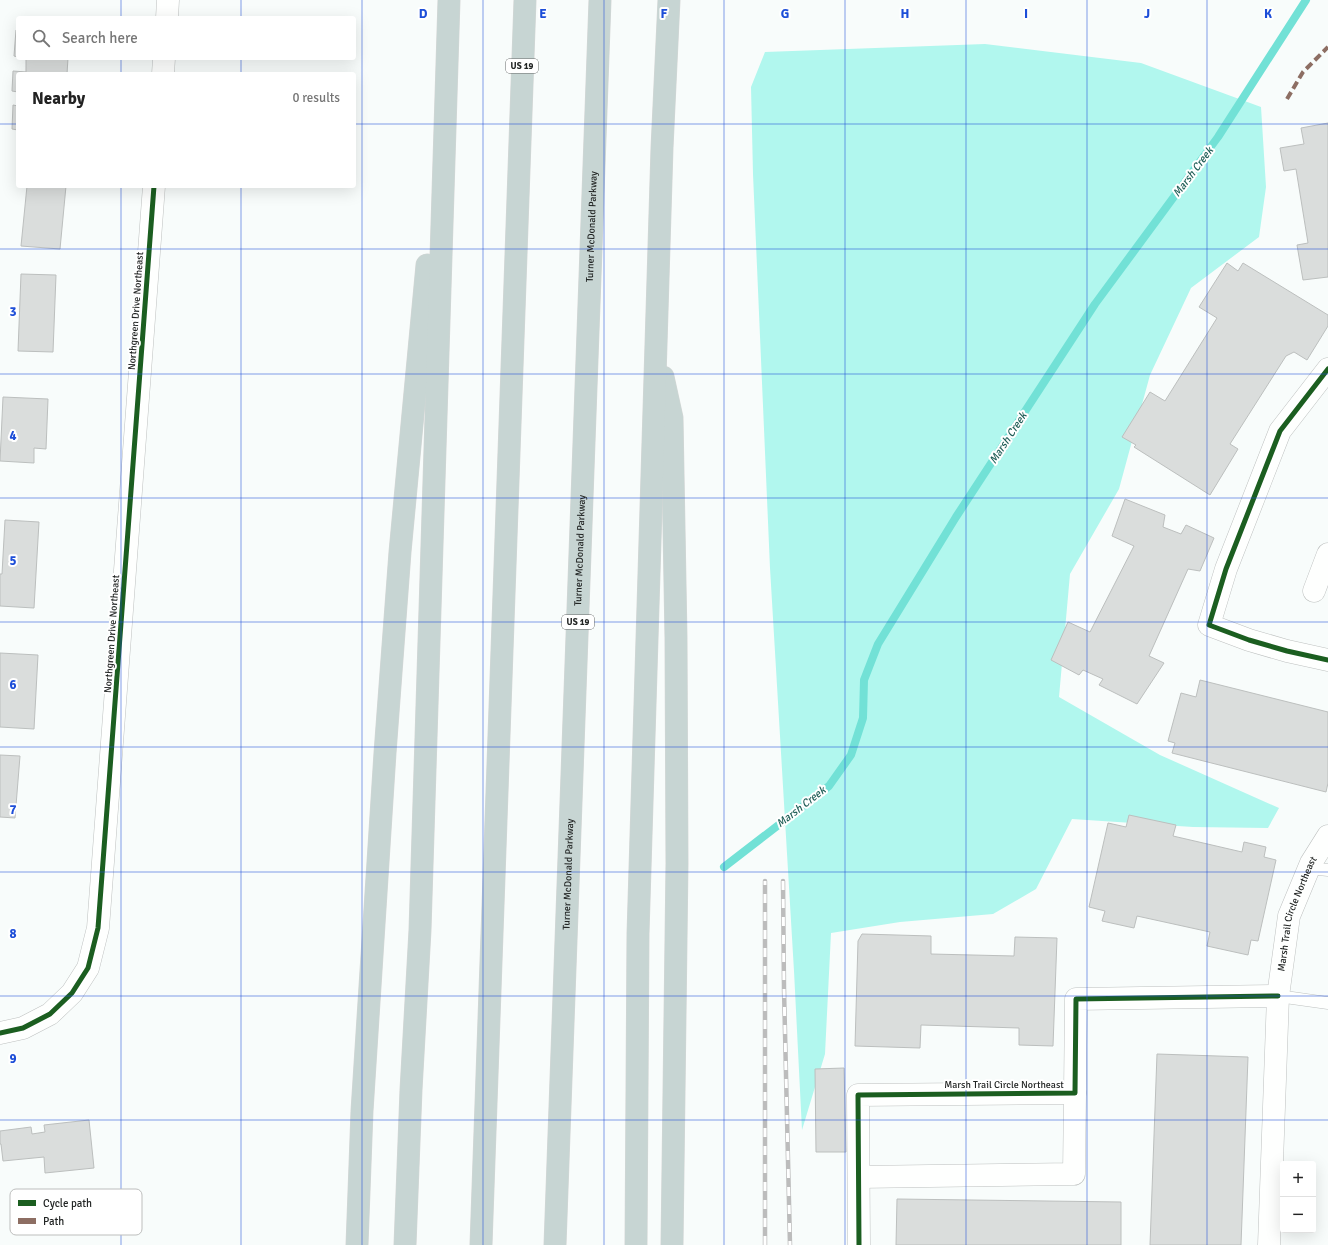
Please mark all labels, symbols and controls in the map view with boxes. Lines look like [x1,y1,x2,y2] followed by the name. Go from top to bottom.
[419,6,428,22] text: D
[539,6,547,22] text: E
[661,6,668,22] text: F
[781,6,789,22] text: G
[901,6,909,22] text: H
[1024,6,1028,22] text: I
[1144,6,1150,22] text: J
[1264,6,1272,22] text: K
[16,16,356,60] search box
[30,27,52,49] icon: search
[62,29,138,47] text: Search here
[506,59,538,73] road number: US 19
[32,88,85,109] text: Nearby
[292,90,340,106] text: 0 results
[1170,143,1217,199] water label: Marsh Creek
[584,171,600,282] street label: Turner McDonald Parkway
[126,251,146,371] street label: Northgreen Drive Northeast
[9,304,17,320] text: 3
[987,409,1030,466] water label: Marsh Creek
[9,428,17,444] text: 4
[572,494,588,606] street label: Turner McDonald Parkway
[9,553,17,569] text: 5
[102,574,122,694] street label: Northgreen Drive Northeast
[562,615,594,629] road number: US 19
[9,677,17,693] text: 6
[774,783,829,830] water label: Marsh Creek
[9,802,17,818] text: 7
[560,818,576,930] street label: Turner McDonald Parkway
[1275,854,1320,972] street label: Marsh Trail Circle Northeast
[9,926,17,942] text: 8
[9,1051,17,1067] text: 9
[944,1079,1064,1091] street label: Marsh Trail Circle Northeast
[1280,1161,1316,1233] map controls
[1280,1161,1316,1197] button: +
[10,1189,142,1235] legend
[43,1197,92,1210] text: Cycle path
[1280,1197,1316,1233] button: −
[43,1215,64,1228] text: Path

